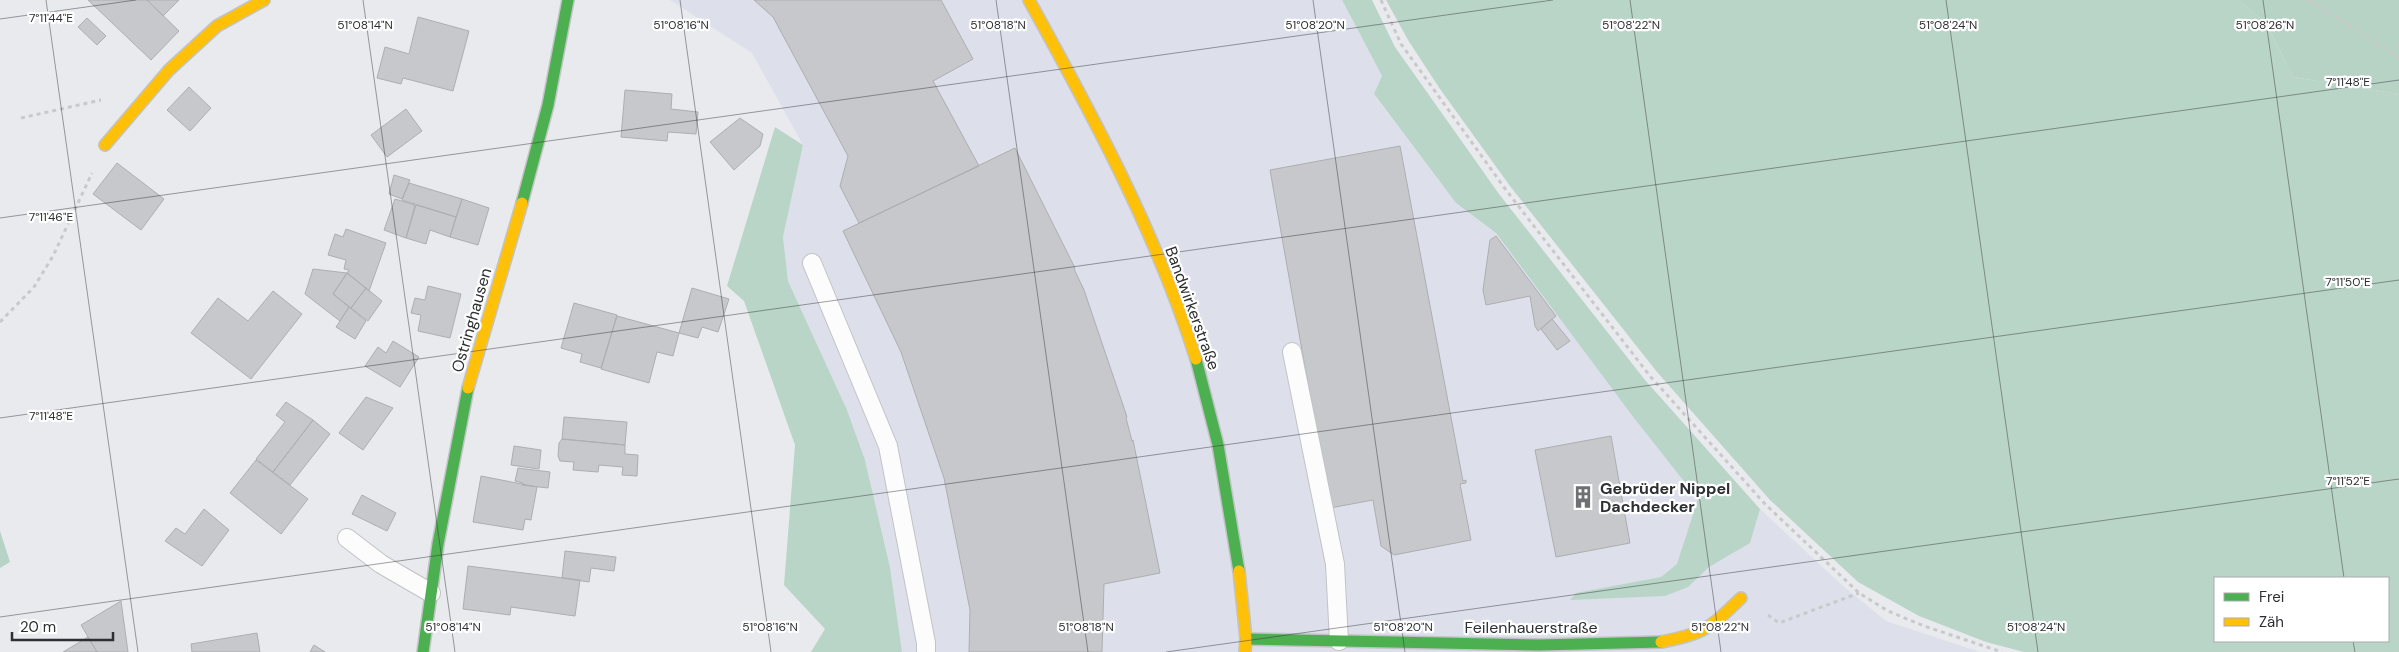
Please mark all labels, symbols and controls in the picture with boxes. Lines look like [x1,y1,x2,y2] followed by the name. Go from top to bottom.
[29,10,73,26] text: 7°11'44"E
[337,17,393,33] text: 51°08'14"N
[653,17,709,33] text: 51°08'16"N
[970,17,1026,33] text: 51°08'18"N
[1285,17,1345,33] text: 51°08'20"N
[1602,17,1660,33] text: 51°08'22"N
[1919,17,1977,33] text: 51°08'24"N
[2236,17,2294,33] text: 51°08'26"N
[2326,74,2370,90] text: 7°11'48"E
[29,209,73,225] text: 7°11'46"E
[1160,243,1225,373] street label: Bandwirkerstraße
[447,266,496,375] street label: Ostringhausen
[2325,274,2371,290] text: 7°11'50"E
[29,408,73,424] text: 7°11'48"E
[2326,473,2370,489] text: 7°11'52"E
[1600,478,1730,517] place label: Gebrüder Nippel Dachdecker
[1570,484,1596,510] building icon: Gebrüder Nippel Dachdecker
[2214,577,2389,642] legend
[2259,587,2284,607] text: Frei
[12,610,114,642] scale bar
[2259,612,2284,632] text: Zäh
[20,617,56,637] text: 20 m
[1464,617,1598,638] street label: Feilenhauerstraße
[425,619,481,635] text: 51°08'14"N
[742,619,798,635] text: 51°08'16"N
[1058,619,1114,635] text: 51°08'18"N
[1373,619,1433,635] text: 51°08'20"N
[1691,619,1749,635] text: 51°08'22"N
[2007,619,2065,635] text: 51°08'24"N

